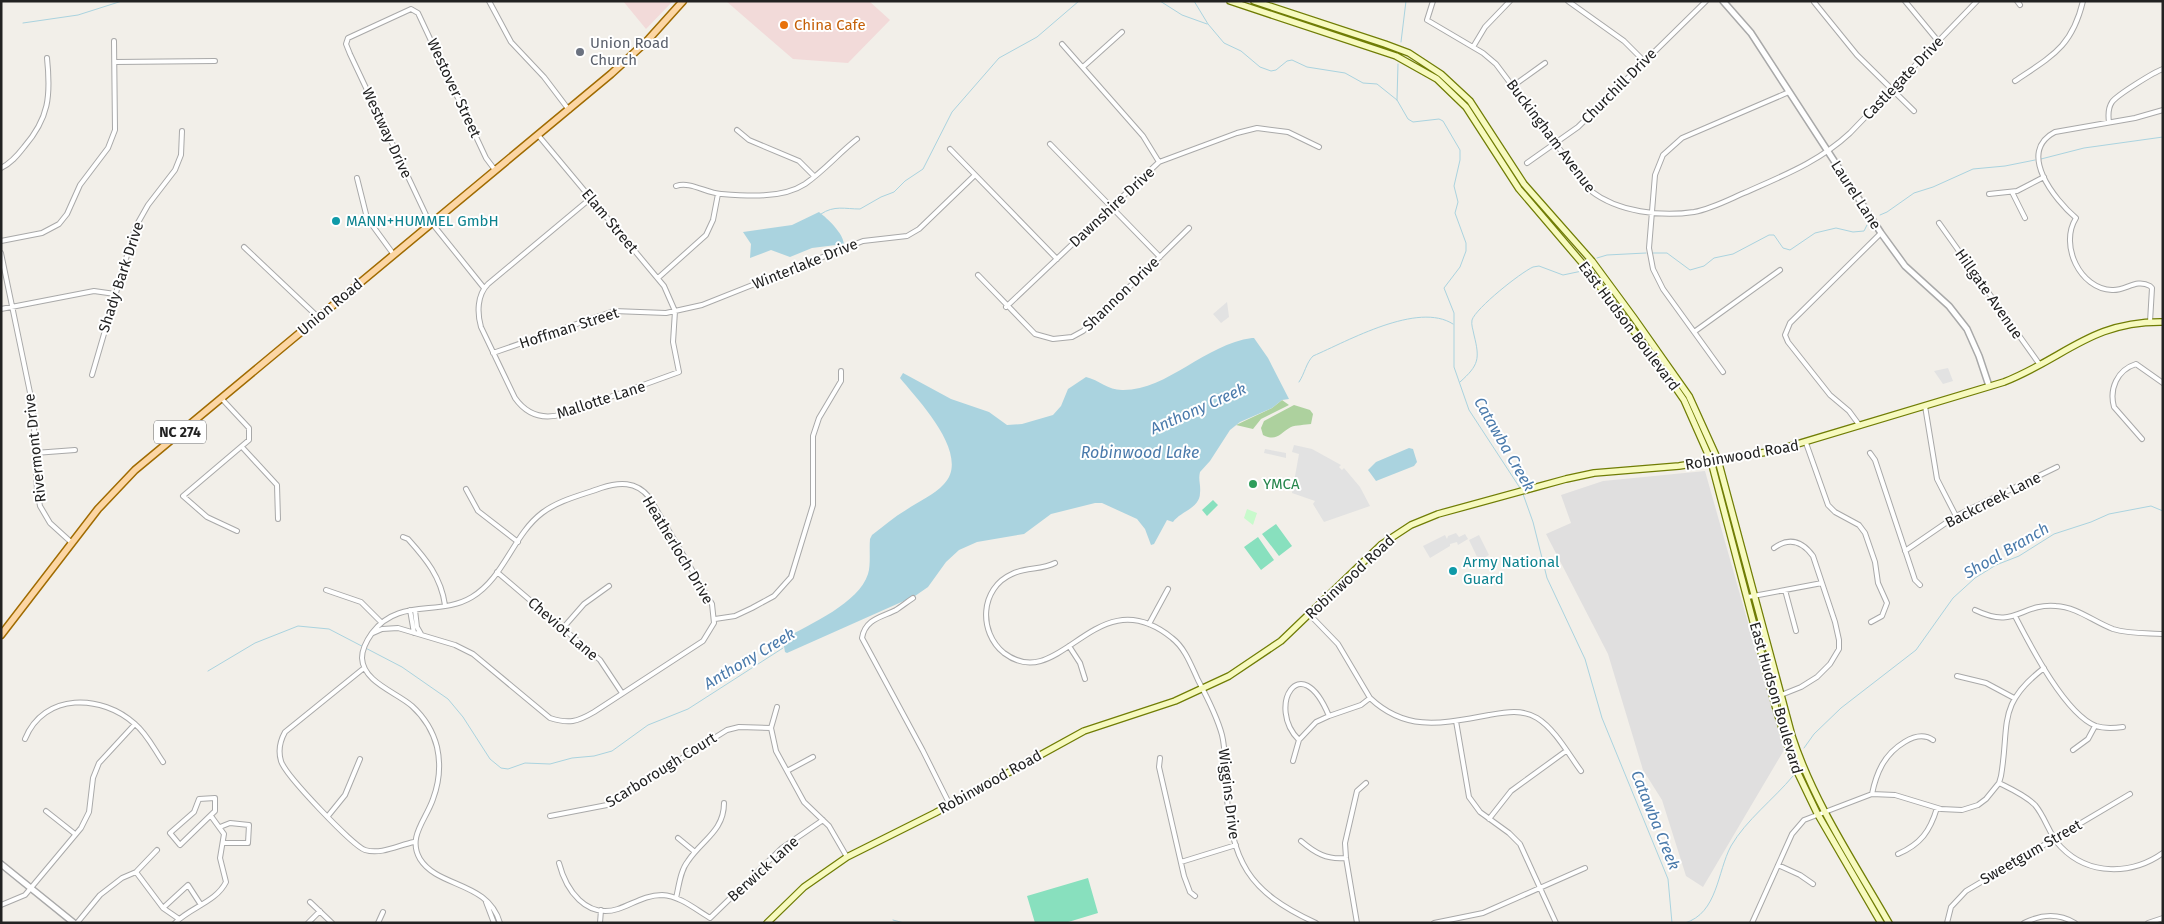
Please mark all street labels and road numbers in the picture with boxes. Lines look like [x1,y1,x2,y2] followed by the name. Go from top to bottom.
[1859,32,1947,124] street label: Castlegate Drive
[423,36,485,141] street label: Westover Street
[1578,45,1660,127] street label: Churchill Drive
[1503,76,1599,196] street label: Buckingham Avenue
[358,85,416,181] street label: Westway Drive
[1827,157,1885,233] street label: Laurel Lane
[1066,163,1158,251] street label: Dawnshire Drive
[578,185,642,257] street label: Elam Street
[95,219,147,335] street label: Shady Bark Drive
[750,235,860,293] street label: Winterlake Drive
[1951,245,2027,343] street label: Hillgate Avenue
[1079,253,1163,335] street label: Shannon Drive
[1574,258,1684,394] street label: East Hudson Boulevard
[294,275,366,339] street label: Union Road
[517,303,622,353] street label: Hoffman Street
[554,377,648,423] street label: Mallotte Lane
[20,393,50,503] street label: Rivermont Drive
[154,421,206,444] road number: NC 274
[1684,436,1800,474] street label: Robinwood Road
[1942,468,2044,532] street label: Backcreek Lane
[639,493,717,607] street label: Heatherloch Drive
[1302,531,1398,623] street label: Robinwood Road
[524,594,602,664] street label: Cheviot Lane
[1746,620,1806,776] street label: East Hudson Boulevard
[602,728,720,811] street label: Scarborough Court
[935,746,1045,818] street label: Robinwood Road
[1214,748,1244,840] street label: Wiggins Drive
[1977,815,2086,888] street label: Sweetgum Street
[724,832,802,906] street label: Berwick Lane

